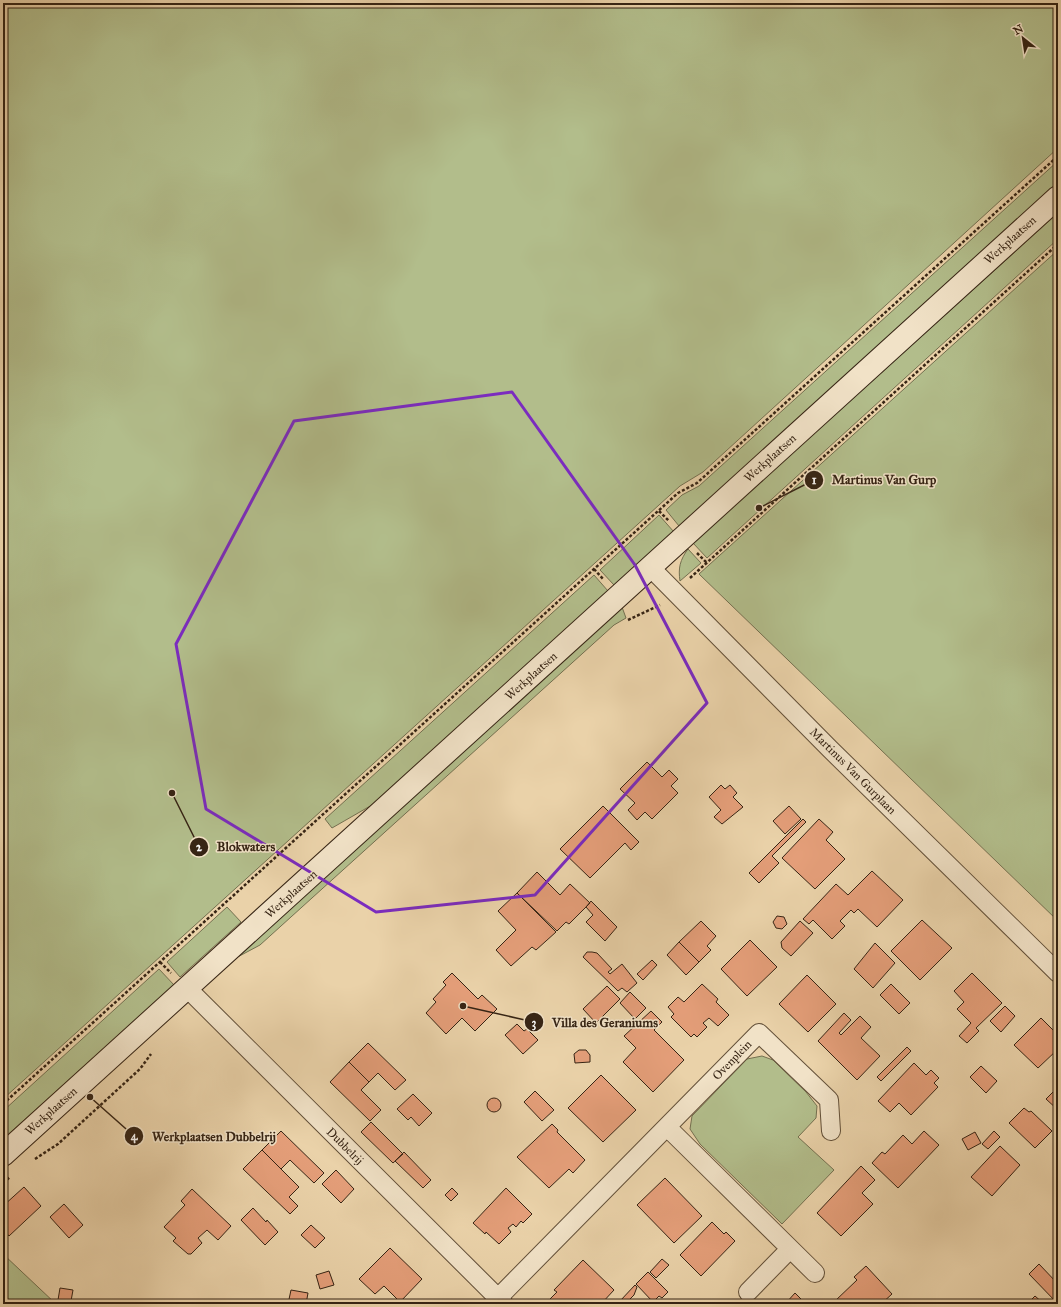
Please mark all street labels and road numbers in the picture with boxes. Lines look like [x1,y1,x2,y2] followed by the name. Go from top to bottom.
[981,213,1039,267] street label: Werkplaatsen
[741,431,799,485] street label: Werkplaatsen
[502,649,560,703] street label: Werkplaatsen
[807,725,899,817] street label: Martinus Van Gurplaan
[262,867,320,921] street label: Werkplaatsen
[710,1037,755,1083] street label: Ovenplein
[22,1084,80,1138] street label: Werkplaatsen
[324,1125,366,1167] street label: Dubbelrij

